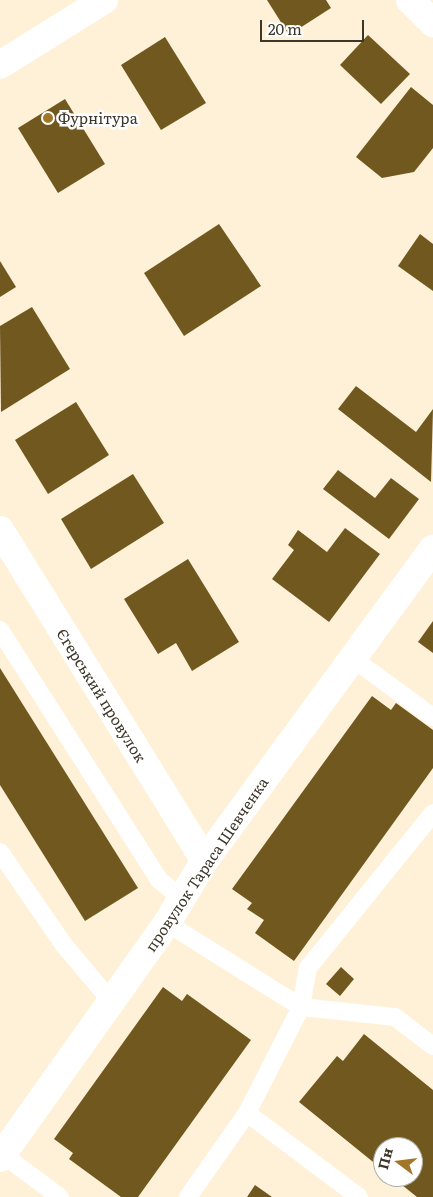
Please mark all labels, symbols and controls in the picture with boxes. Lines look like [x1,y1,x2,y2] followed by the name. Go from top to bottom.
[263,10,367,42] scale bar
[268,17,302,40] text: 20 m
[58,109,138,127] place label: Фурнітура
[42,112,54,124] marker: Фурнітура
[54,625,150,765] street label: Єгерський провулок
[141,773,271,955] street label: провулок Тараса Шевченка
[373,1137,423,1187] north arrow
[372,1145,397,1171] text: Пн

